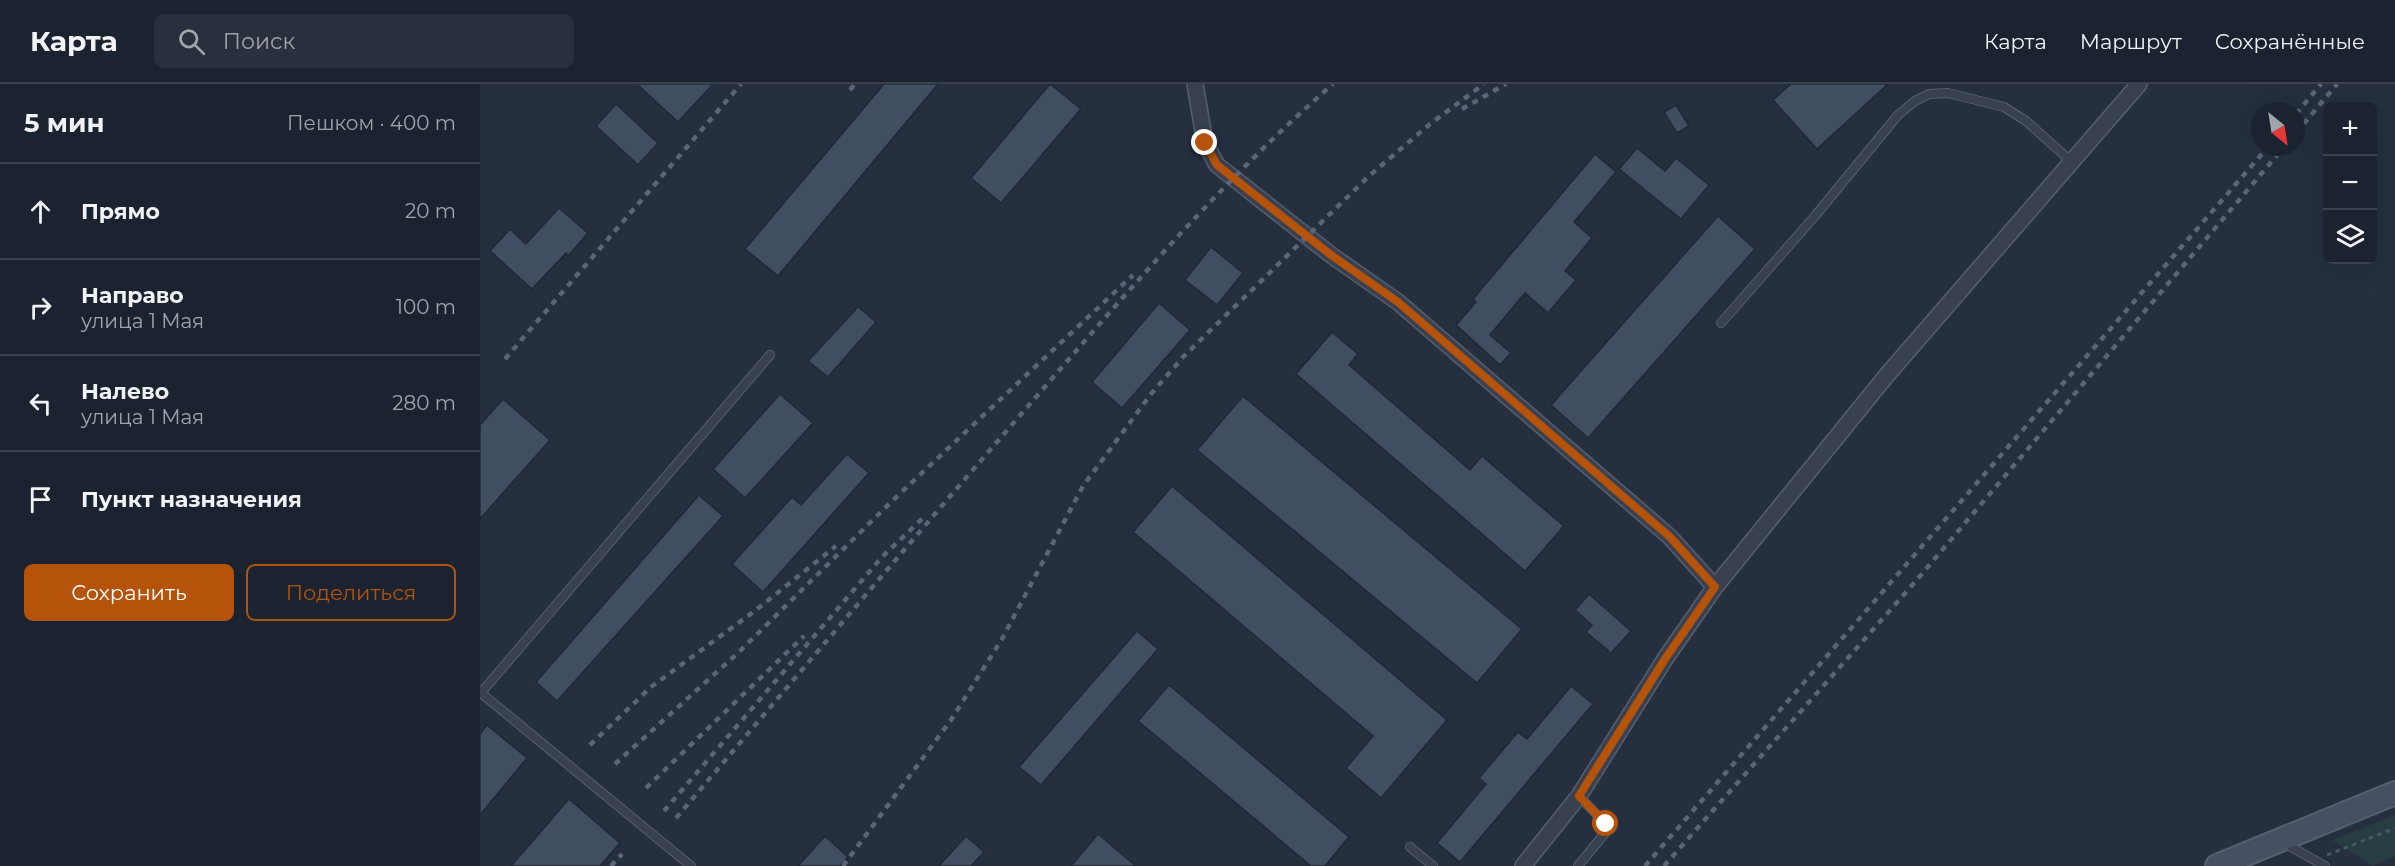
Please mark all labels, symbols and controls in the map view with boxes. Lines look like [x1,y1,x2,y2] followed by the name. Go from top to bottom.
[154,14,574,68] search box
[30,24,118,58] text: Карта
[175,25,208,58] icon: search
[223,28,295,55] text: Поиск
[1984,29,2047,54] text: Карта
[2080,29,2182,54] text: Маршрут
[2215,29,2365,54] text: Сохранённые
[2251,102,2305,156] north arrow
[2323,102,2377,264] map controls
[2323,102,2377,156] button: +
[24,107,105,139] text: 5 мин
[287,111,456,135] text: Пешком · 400 m
[1191,129,1217,155] route end
[2323,156,2377,210] button: −
[24,195,57,228] icon: ahead
[81,198,160,225] text: Прямо
[405,199,456,223] text: 20 m
[2323,210,2377,264] button: layers
[81,282,184,309] text: Направо
[24,291,57,324] icon: right
[396,295,456,319] text: 100 m
[81,309,204,333] text: улица 1 Мая
[81,378,169,405] text: Налево
[24,387,57,420] icon: left
[392,391,456,415] text: 280 m
[81,405,204,429] text: улица 1 Мая
[24,483,57,516] icon: arrive
[81,486,302,513] text: Пункт назначения
[24,564,234,621] button: Сохранить
[246,564,456,621] button: Поделиться
[1592,810,1618,836] route start

